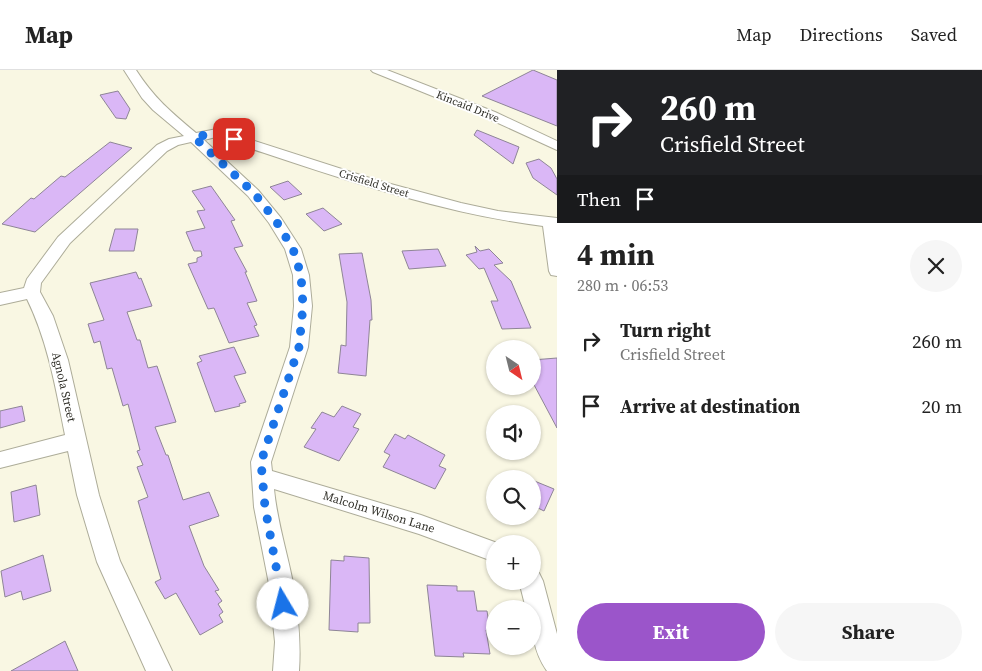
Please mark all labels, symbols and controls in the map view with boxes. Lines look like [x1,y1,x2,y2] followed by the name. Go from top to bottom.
[25,18,73,51] text: Map
[736,22,772,47] text: Map
[800,22,883,47] text: Directions
[911,22,957,47] text: Saved
[660,84,756,132] text: 260 m
[434,87,502,126] street label: Kincaid Drive
[577,90,642,155] icon: right
[213,118,255,160] pin
[220,125,248,153] icon: arrive
[660,129,805,159] text: Crisfield Street
[337,166,411,201] street label: Crisfield Street
[631,185,659,213] icon: arrive
[577,186,621,212] text: Then
[577,234,655,275] text: 4 min
[910,240,962,292] button: close
[577,274,668,296] text: 280 m · 06:53
[620,317,711,343] text: Turn right
[577,327,605,355] icon: right
[912,328,962,354] text: 260 m
[486,340,541,395] north arrow
[486,340,541,655] map controls
[620,343,725,365] text: Crisfield Street
[48,350,80,424] street label: Agnola Street
[577,392,605,420] icon: arrive
[620,393,800,419] text: Arrive at destination
[921,393,962,419] text: 20 m
[486,405,541,460] button: sound
[486,470,541,525] button: search
[321,487,437,537] street label: Malcolm Wilson Lane
[486,535,541,590] button: +
[256,577,308,629] position arrow
[486,600,541,655] button: −
[577,603,765,661] button: Exit
[775,603,962,661] button: Share

